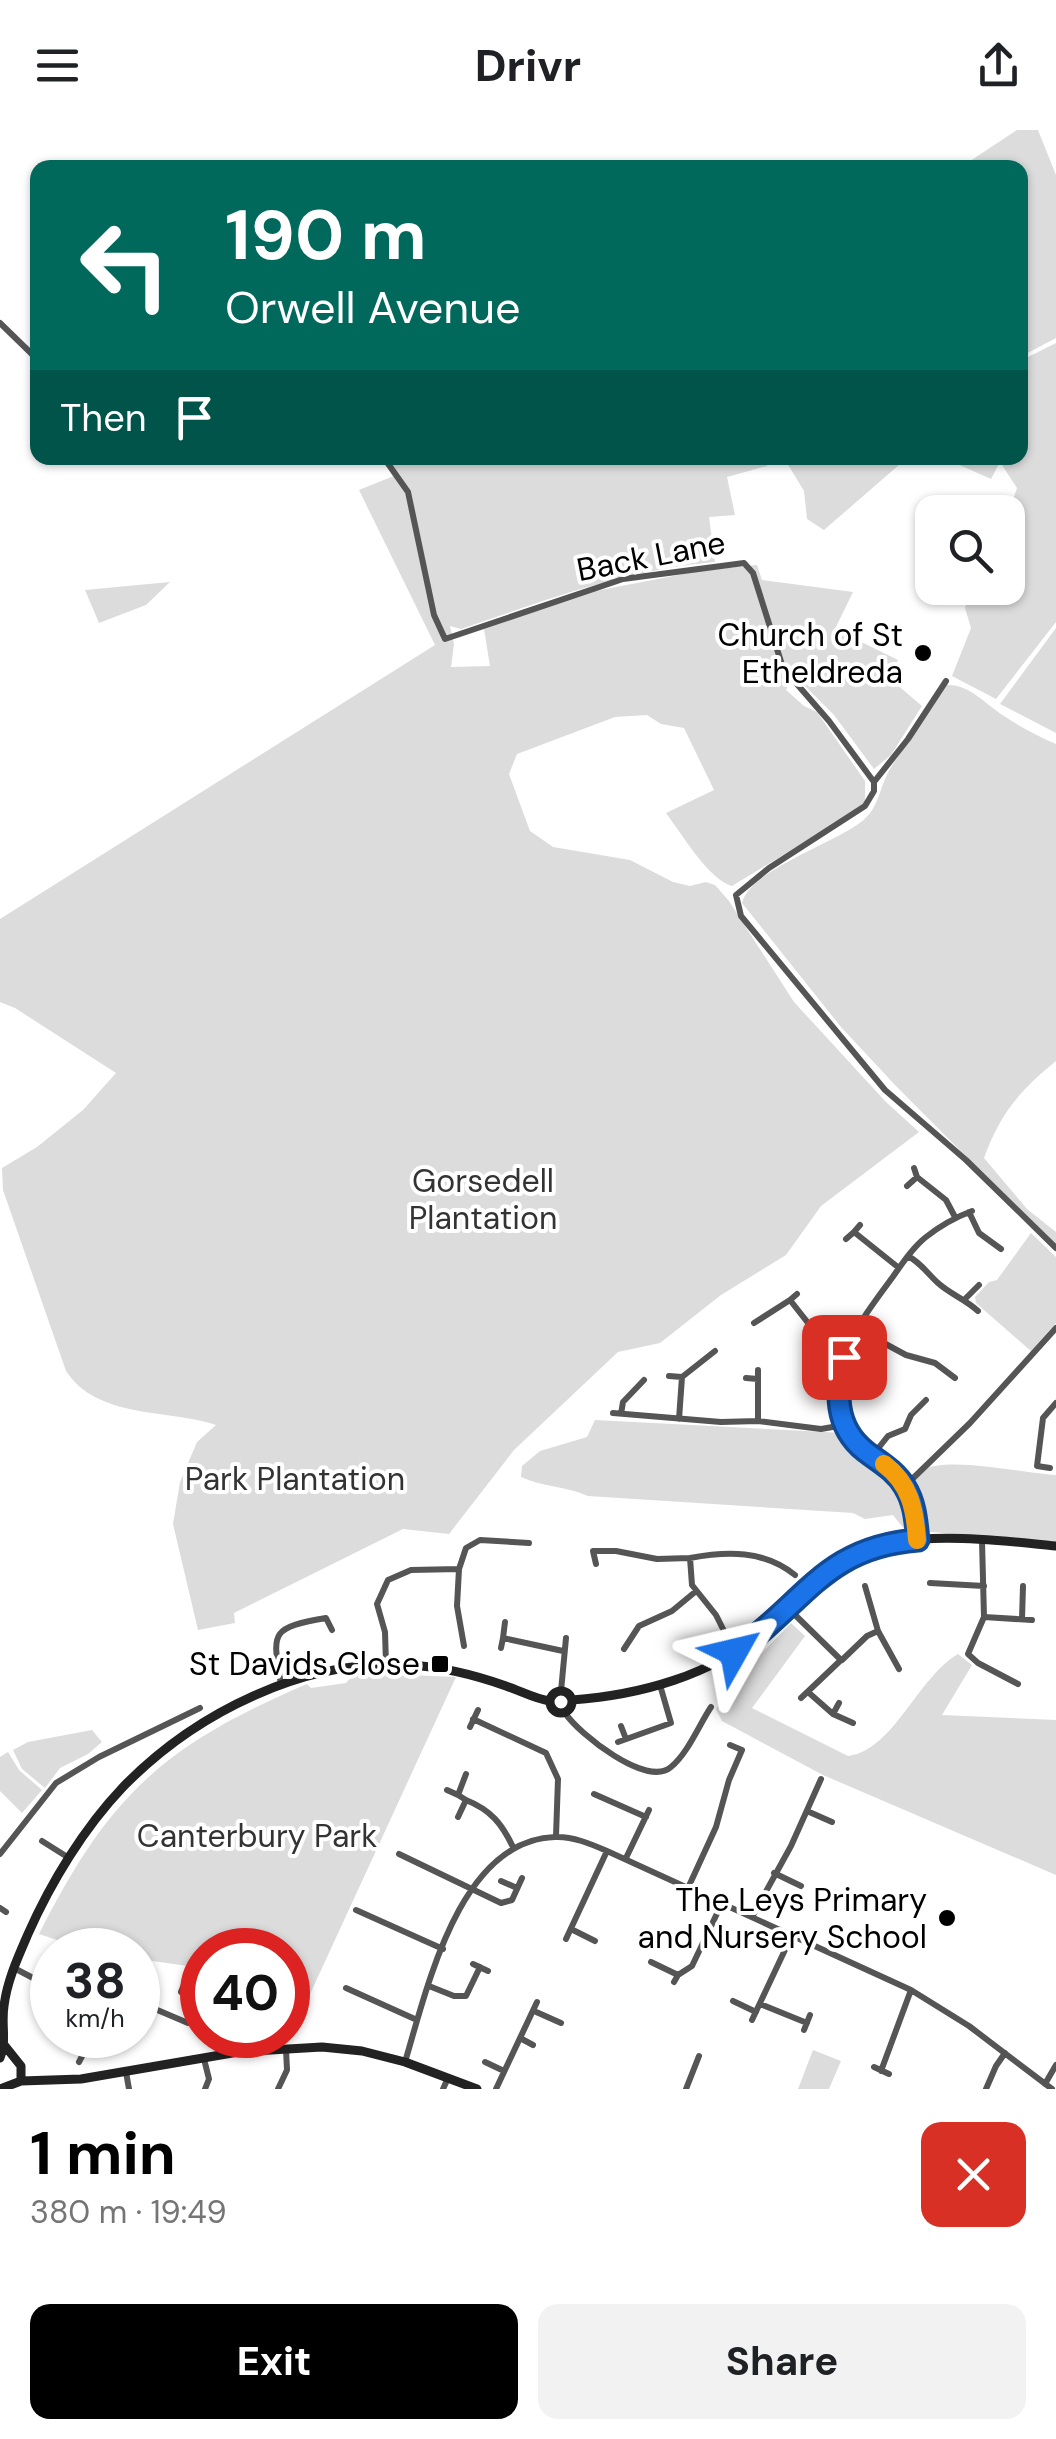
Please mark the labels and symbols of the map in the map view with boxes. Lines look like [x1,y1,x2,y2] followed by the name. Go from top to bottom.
[573,521,729,591] street label: Back Lane
[717,614,903,693] place label: Church of St Etheldreda
[912,642,934,664] marker: Church of St Etheldreda
[409,1160,557,1239] park label: Gorsedell Plantation
[802,1315,887,1400] pin
[185,1458,405,1500] park label: Park Plantation
[682,1600,786,1704] position arrow
[189,1643,420,1685] place label: St Davids Close
[429,1653,451,1675] marker: St Davids Close
[137,1815,377,1857] park label: Canterbury Park
[638,1879,927,1958] place label: The Leys Primary and Nursery School
[936,1907,958,1929] marker: The Leys Primary and Nursery School
[180,1928,310,2058] speed limit sign: 40

